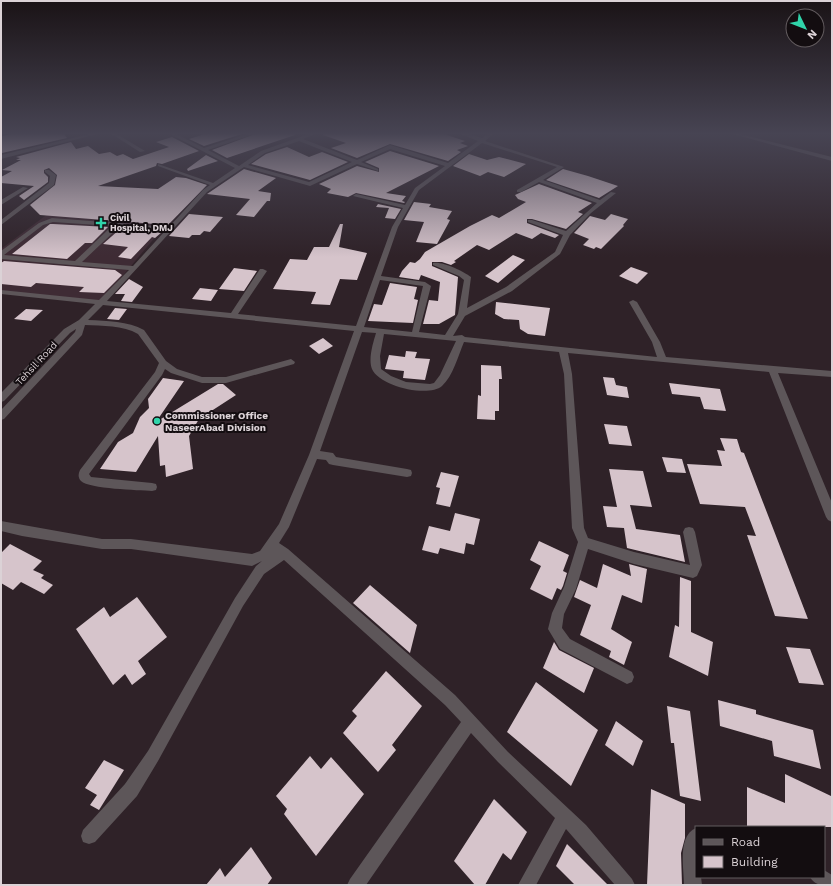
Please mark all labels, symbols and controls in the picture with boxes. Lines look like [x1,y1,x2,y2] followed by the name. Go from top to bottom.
[785,8,825,48] north arrow
[804,27,819,42] text: N
[110,213,173,233] place label: Civil Hospital, DMJ
[95,217,107,229] marker: Civil Hospital, DMJ
[13,339,59,387] street label: Tehsil Road
[165,410,268,433] place label: Commissioner Office NaseerAbad Division
[152,416,162,426] marker: Commissioner Office NaseerAbad Division
[695,826,825,878] legend
[731,835,760,849] text: Road
[731,855,778,869] text: Building

